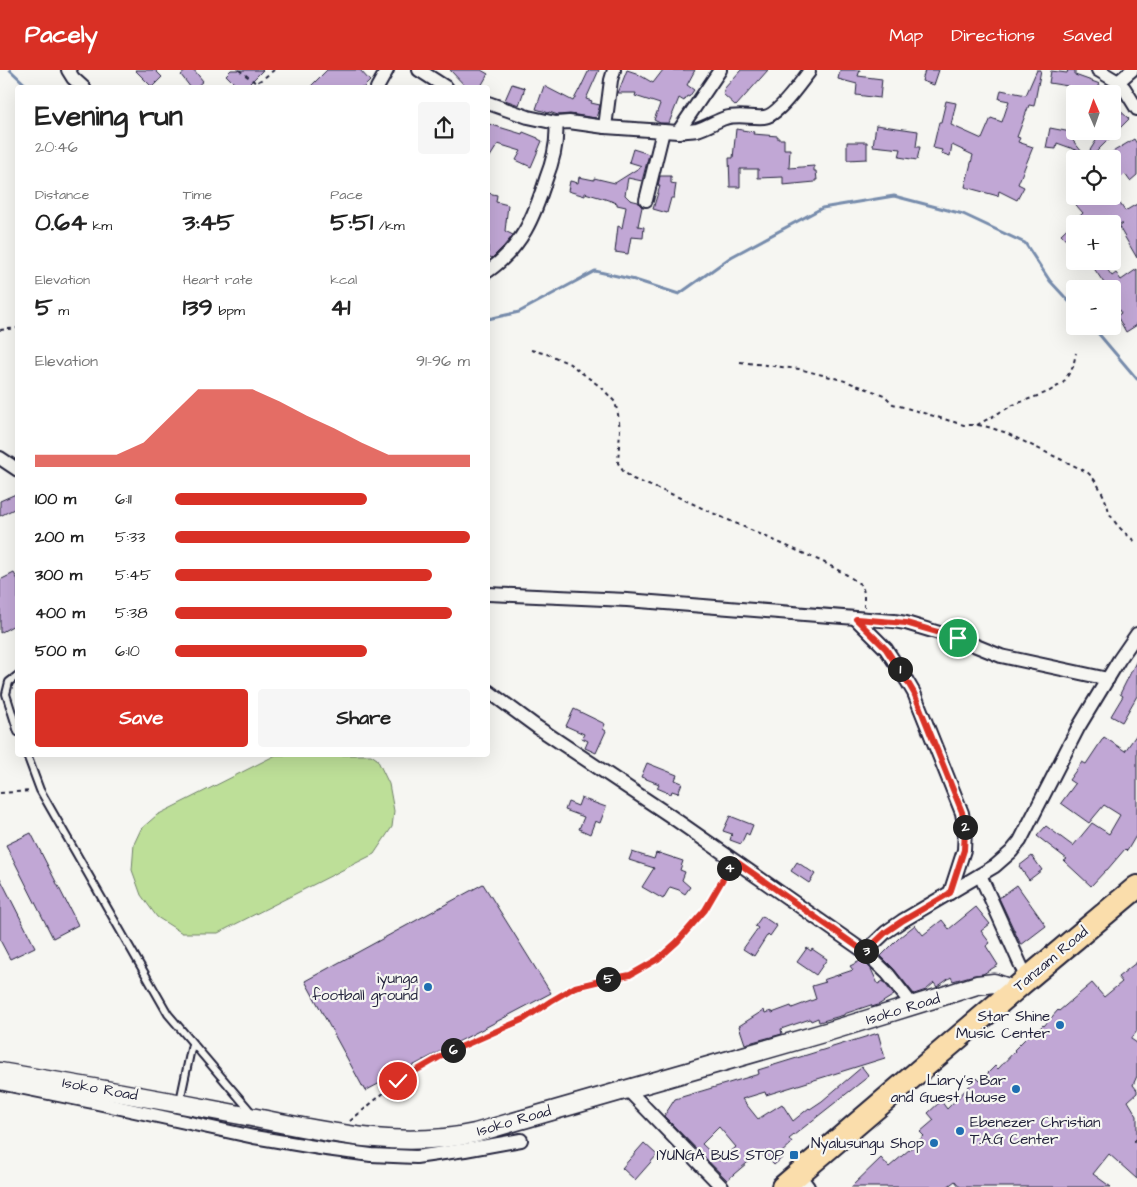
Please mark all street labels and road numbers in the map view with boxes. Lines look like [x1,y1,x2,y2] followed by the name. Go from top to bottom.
[1009,921,1093,997] street label: Tanzam Road
[863,988,943,1030] street label: Isoko Road
[61,1072,140,1106] street label: Isoko Road
[474,1100,554,1142] street label: Isoko Road

